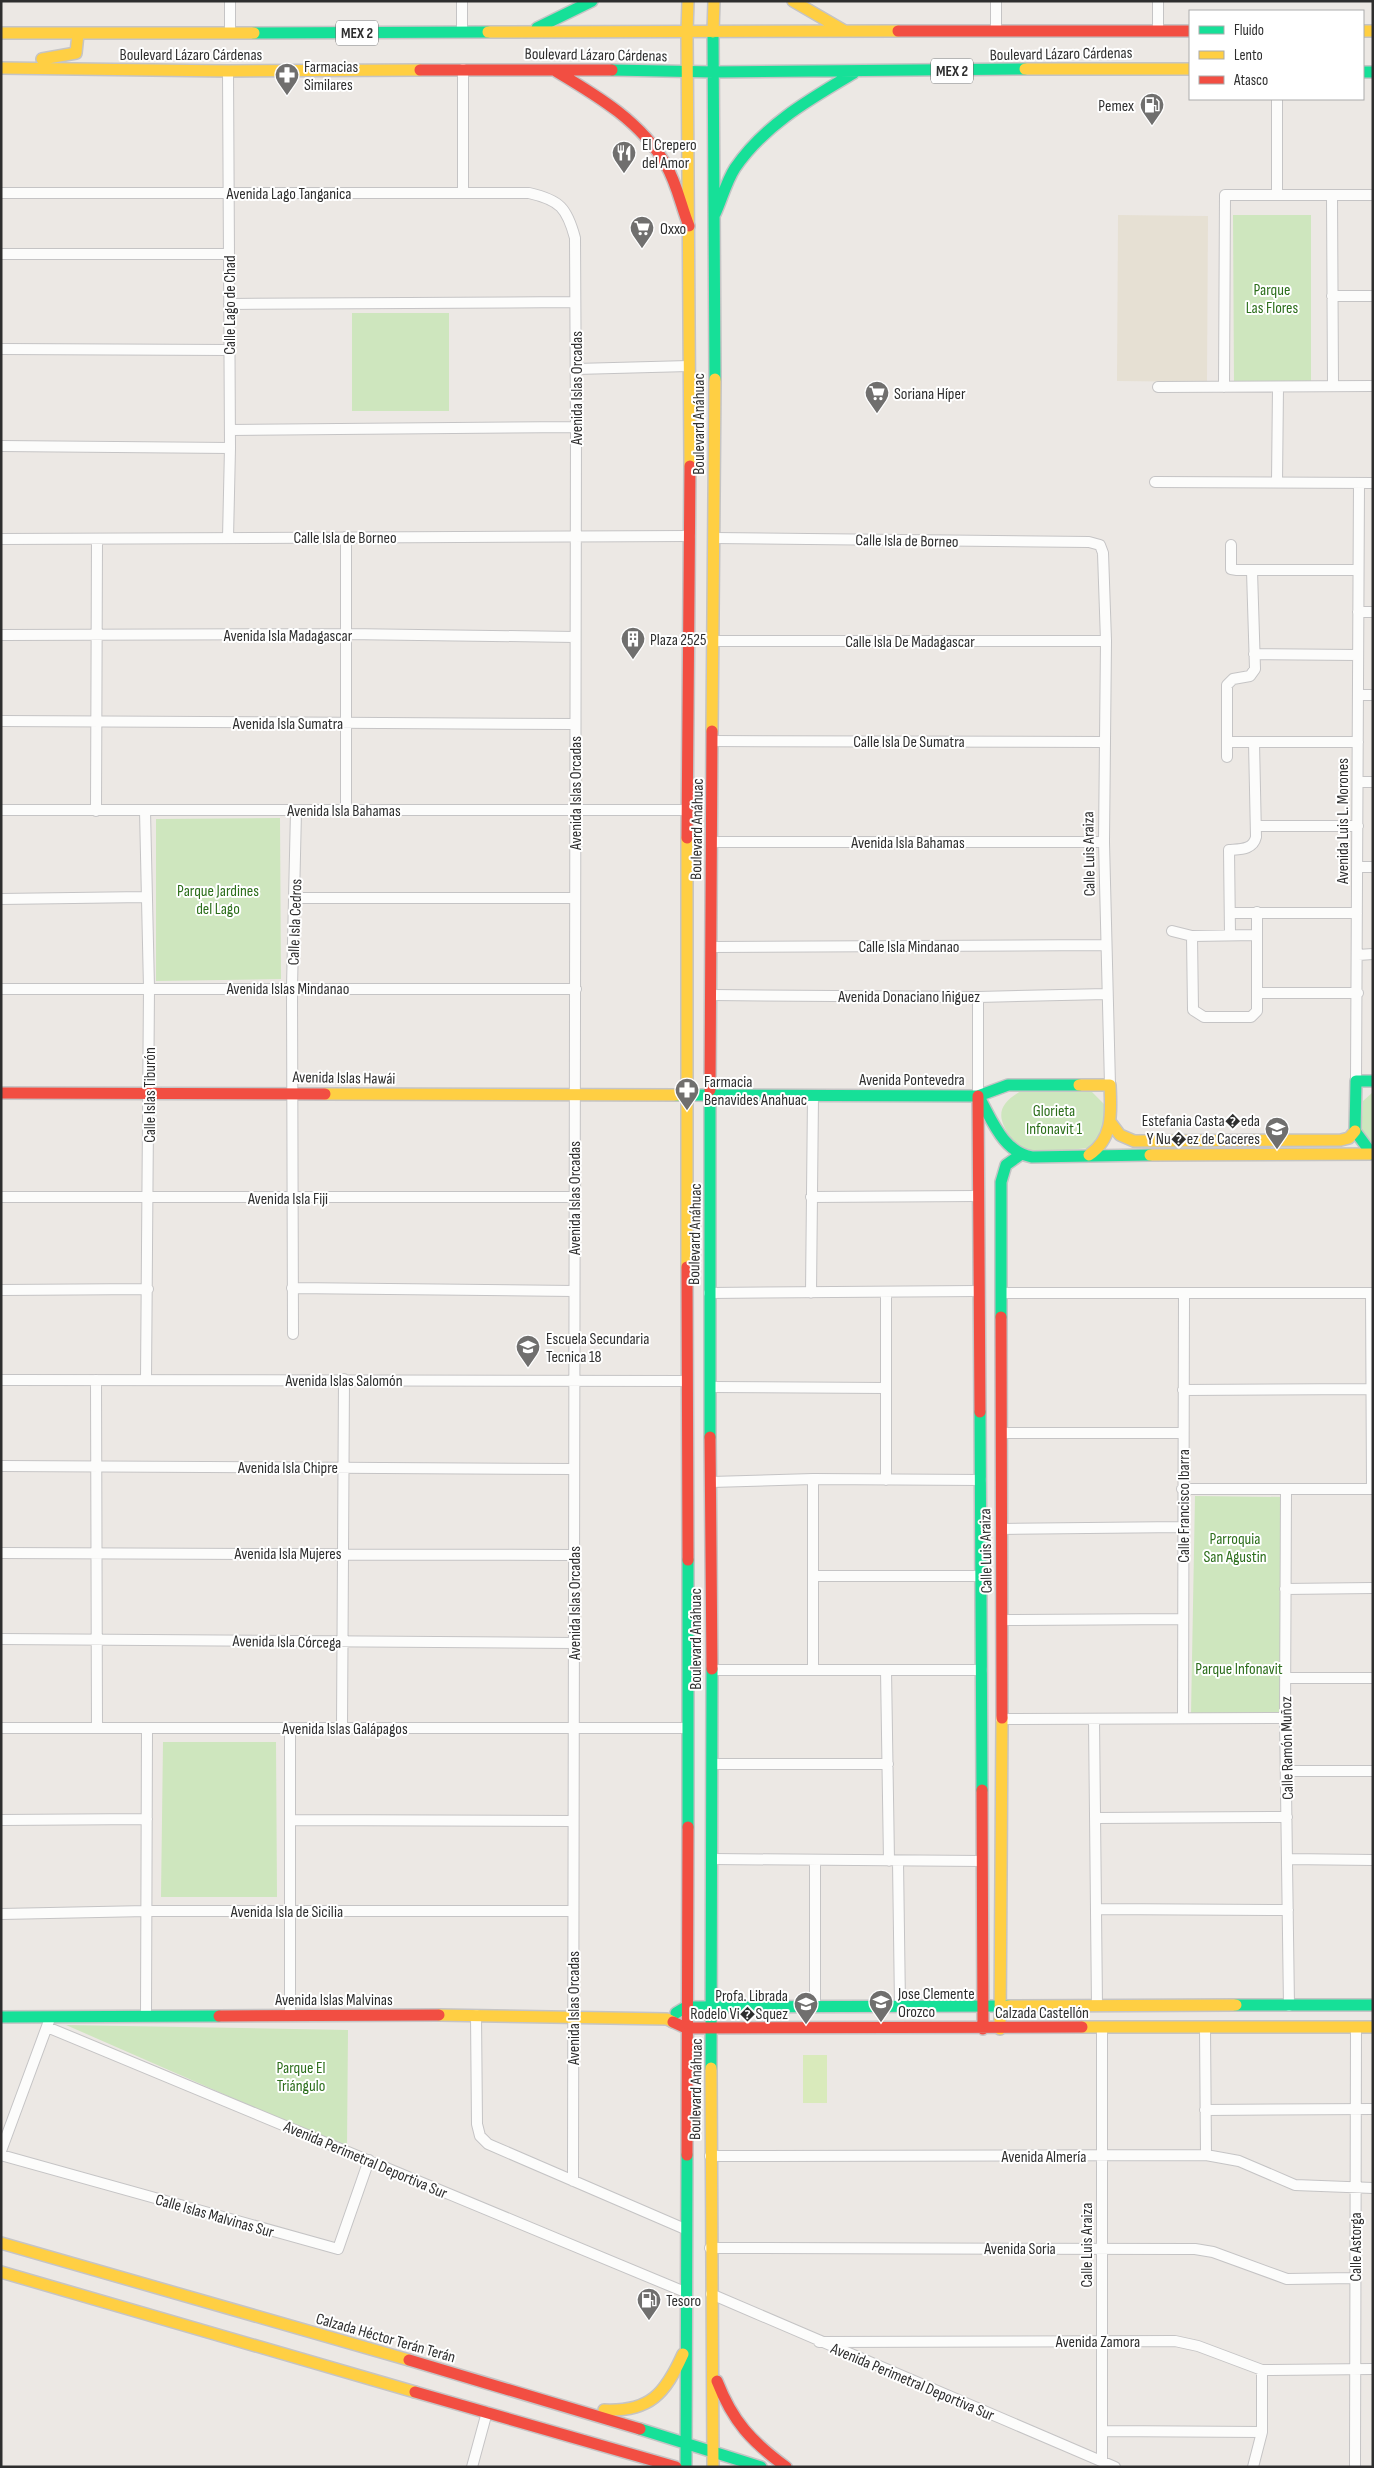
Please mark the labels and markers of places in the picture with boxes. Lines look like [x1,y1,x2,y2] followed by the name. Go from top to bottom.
[304,58,358,95] place label: Farmacias Similares
[274,62,300,96] pharmacy icon: Farmacias Similares
[1139,92,1165,126] fuel station icon: Pemex
[1098,97,1134,116] place label: Pemex
[642,136,697,173] place label: El Crepero del Amor
[611,140,637,174] restaurant icon: El Crepero del Amor
[629,215,655,249] supermarket icon: Oxxo
[660,220,686,239] place label: Oxxo
[864,380,890,414] supermarket icon: Soriana Híper
[894,385,966,404] place label: Soriana Híper
[620,626,646,660] building icon: Plaza 2525
[650,631,706,650] place label: Plaza 2525
[704,1073,807,1110] place label: Farmacia Benavides Anahuac
[674,1077,700,1111] pharmacy icon: Farmacia Benavides Anahuac
[1142,1112,1260,1149] place label: Estefania Casta�eda Y Nu�ez de Caceres
[1264,1116,1290,1150] school or university icon: Estefania Casta�eda Y Nu�ez de Caceres
[546,1330,649,1367] place label: Escuela Secundaria Tecnica 18
[515,1334,541,1368] school or university icon: Escuela Secundaria Tecnica 18
[897,1985,975,2022] place label: Jose Clemente Orozco
[690,1987,788,2024] place label: Profa. Librada Rodelo Vi�Squez
[868,1989,894,2023] school or university icon: Jose Clemente Orozco
[793,1991,819,2025] school or university icon: Profa. Librada Rodelo Vi�Squez
[636,2287,662,2321] fuel station icon: Tesoro
[666,2292,701,2311] place label: Tesoro

